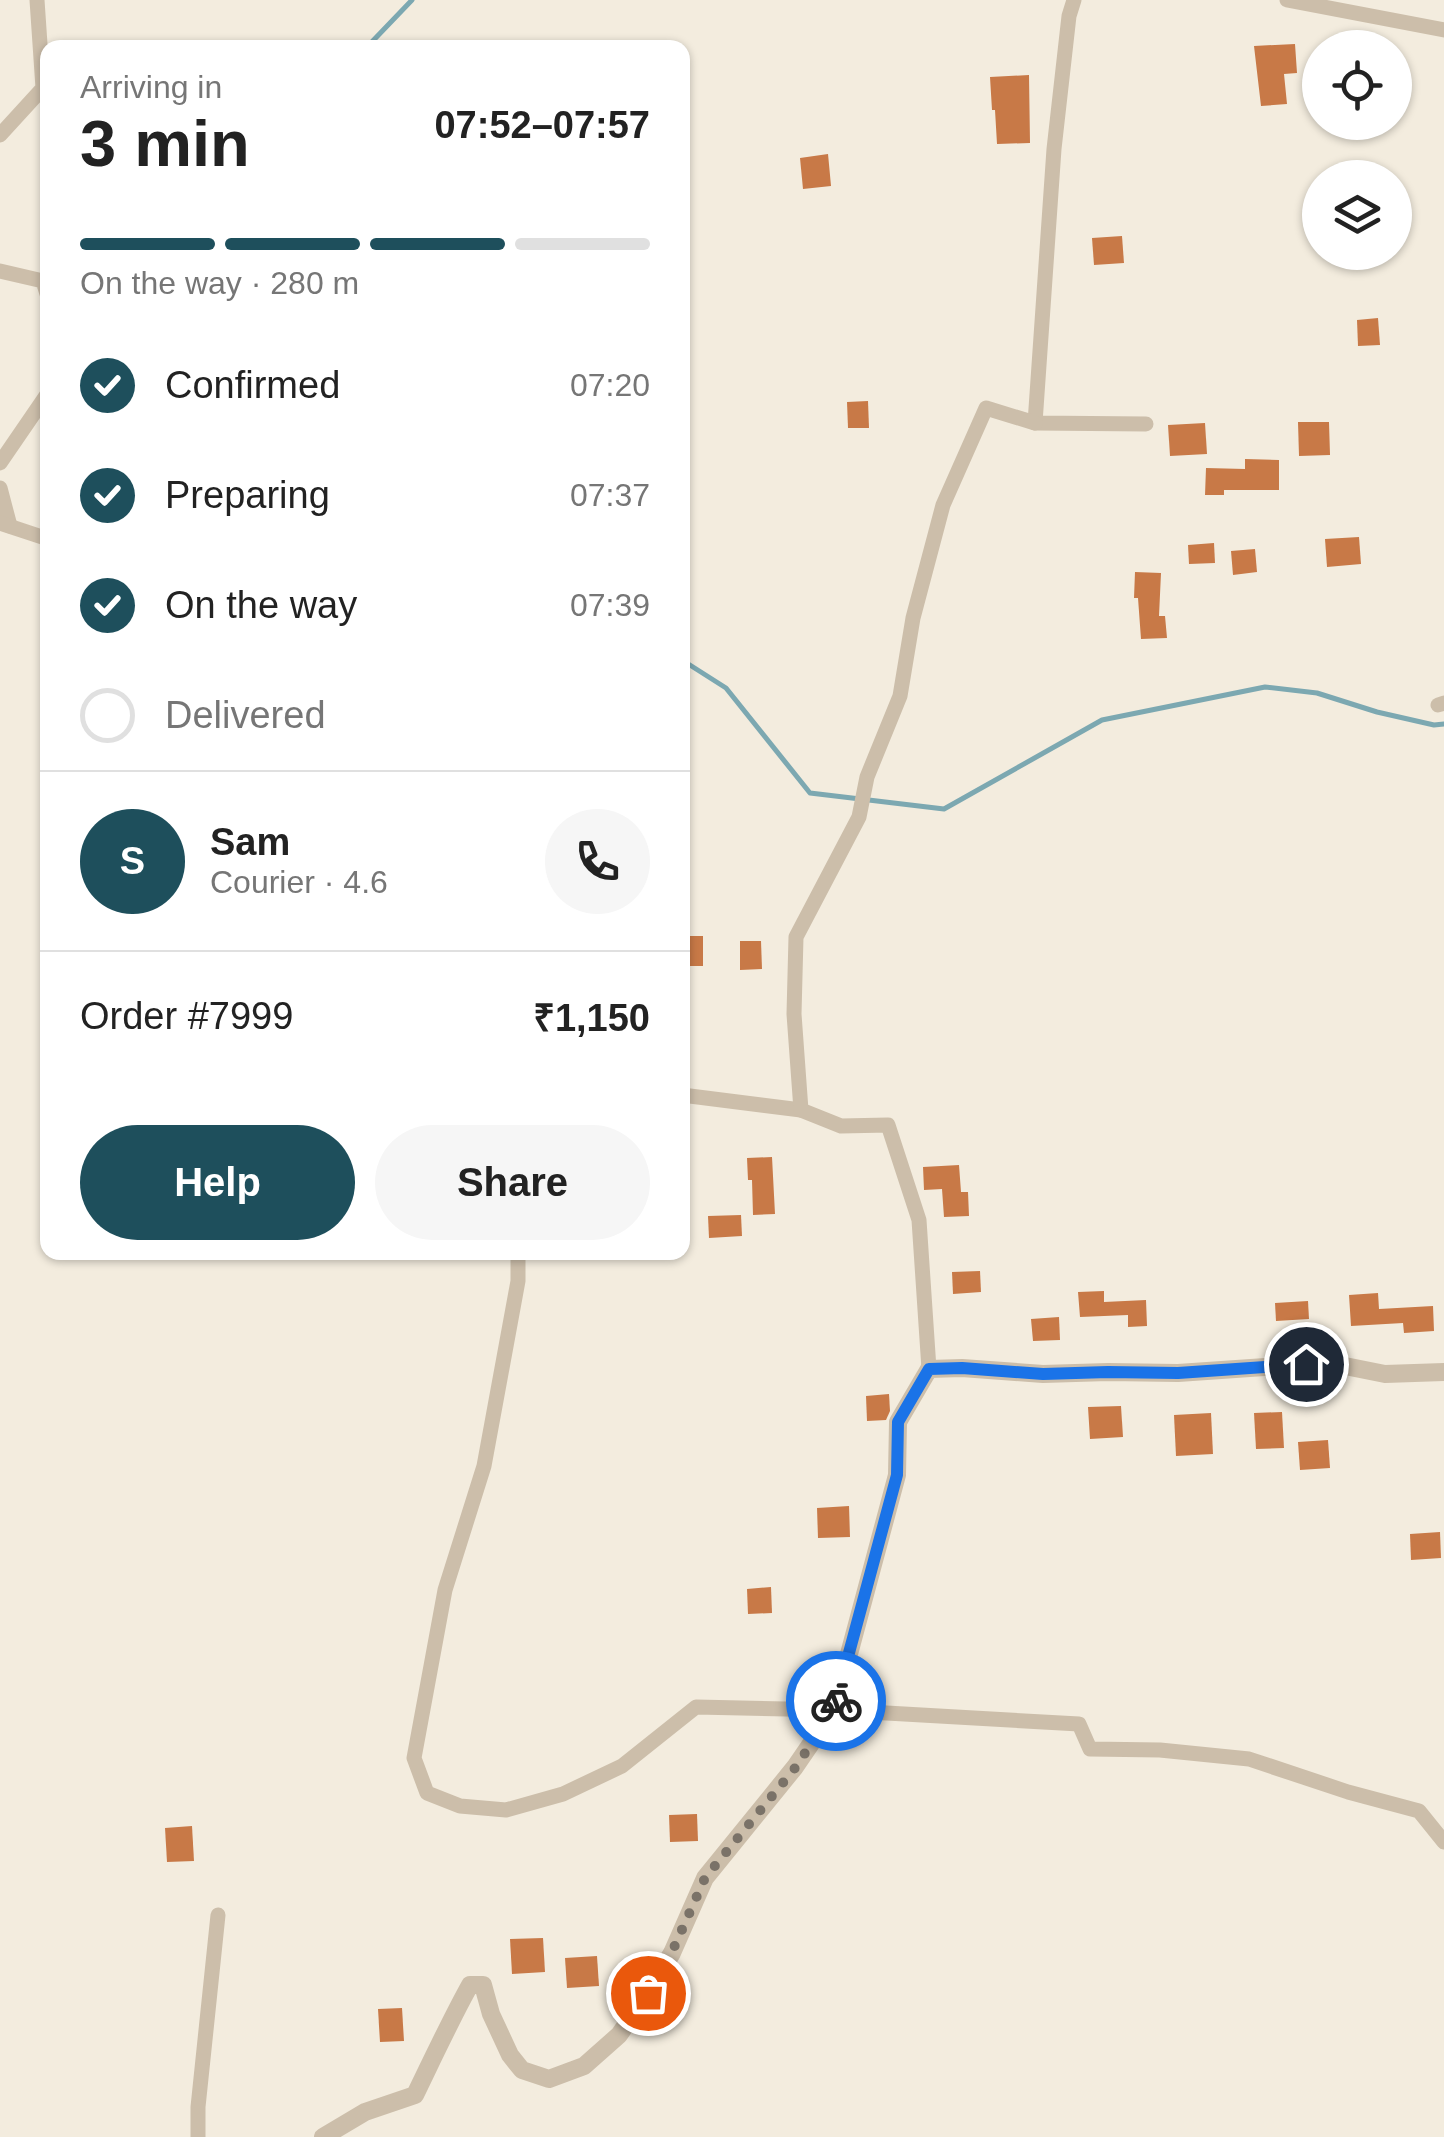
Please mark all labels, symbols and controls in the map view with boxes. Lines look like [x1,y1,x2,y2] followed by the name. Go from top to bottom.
[1302,30,1412,270] map controls
[1302,30,1412,140] button: locate
[80,69,222,105] text: Arriving in
[434,104,650,146] text: 07:52–07:57
[80,107,250,180] text: 3 min
[1302,160,1412,270] button: layers
[80,265,359,301] text: On the way · 280 m
[80,358,135,413] icon: check
[165,364,340,406] text: Confirmed
[570,367,650,403] text: 07:20
[80,468,135,523] icon: check
[165,474,330,516] text: Preparing
[570,477,650,513] text: 07:37
[80,578,135,633] icon: check
[165,584,357,626] text: On the way
[570,587,650,623] text: 07:39
[165,694,326,736] text: Delivered
[545,809,650,914] button: phone
[210,821,290,863] text: Sam
[120,840,145,882] text: S
[210,864,388,900] text: Courier · 4.6
[80,995,293,1037] text: Order #7999
[533,997,650,1039] text: ₹1,150
[80,1125,355,1240] button: Help
[375,1125,650,1240] button: Share
[1264,1322,1349,1407] pin
[1279,1337,1334,1392] icon: home
[786,1651,886,1751] courier
[809,1674,864,1729] icon: bike
[606,1951,691,2036] pin
[621,1966,676,2021] icon: bag

